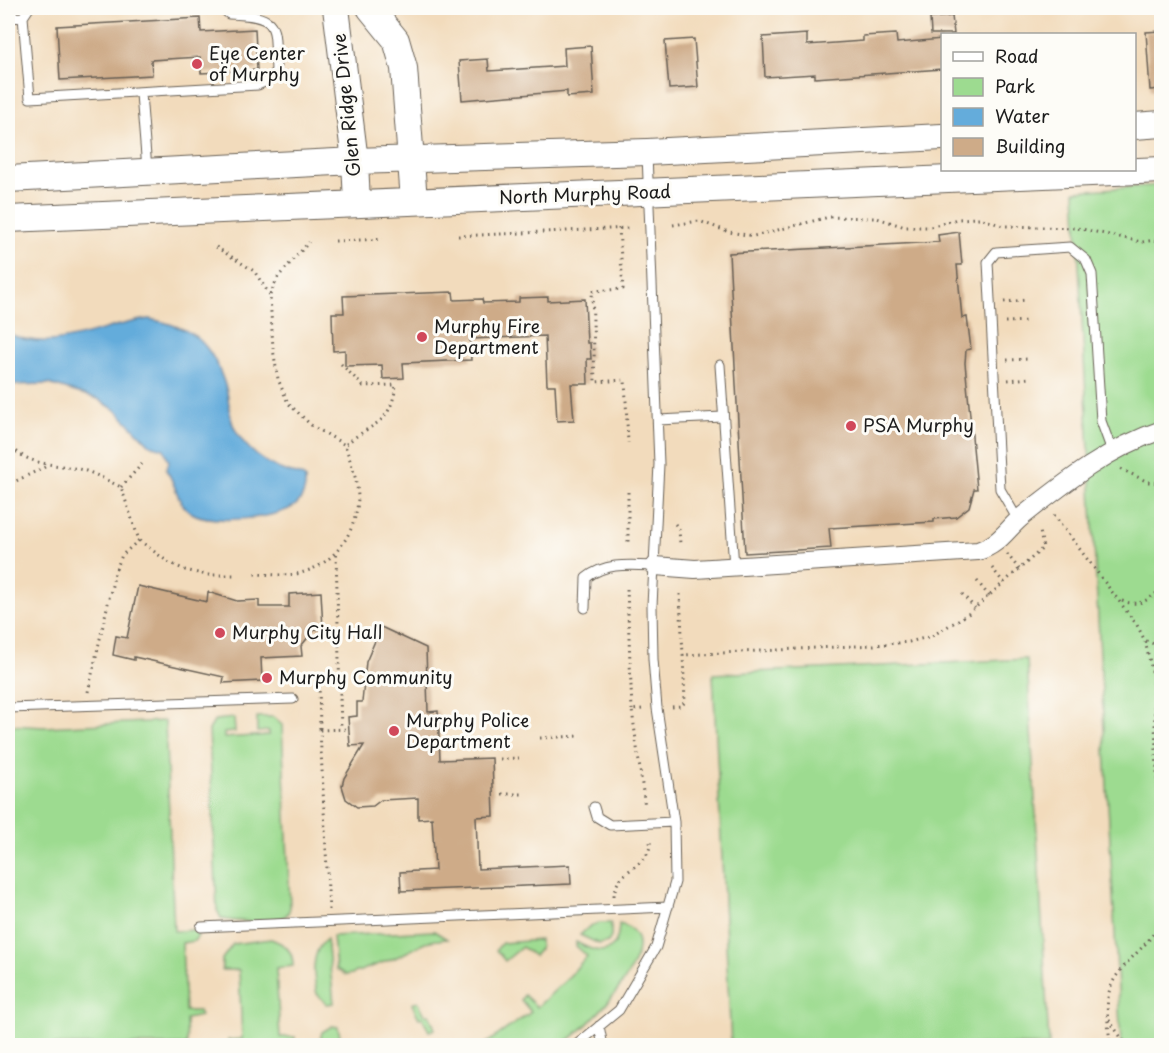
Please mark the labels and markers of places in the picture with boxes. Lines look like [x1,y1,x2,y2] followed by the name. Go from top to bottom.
[209,39,305,87] place label: Eye Center of Murphy
[190,57,204,71] marker: Eye Center of Murphy
[434,312,540,360] place label: Murphy Fire Department
[415,330,429,344] marker: Murphy Fire Department
[863,411,974,438] place label: PSA Murphy
[844,419,858,433] marker: PSA Murphy
[232,618,382,645] place label: Murphy City Hall
[213,626,227,640] marker: Murphy City Hall
[279,663,453,690] place label: Murphy Community
[260,671,274,685] marker: Murphy Community
[406,706,529,754] place label: Murphy Police Department
[387,724,401,738] marker: Murphy Police Department

